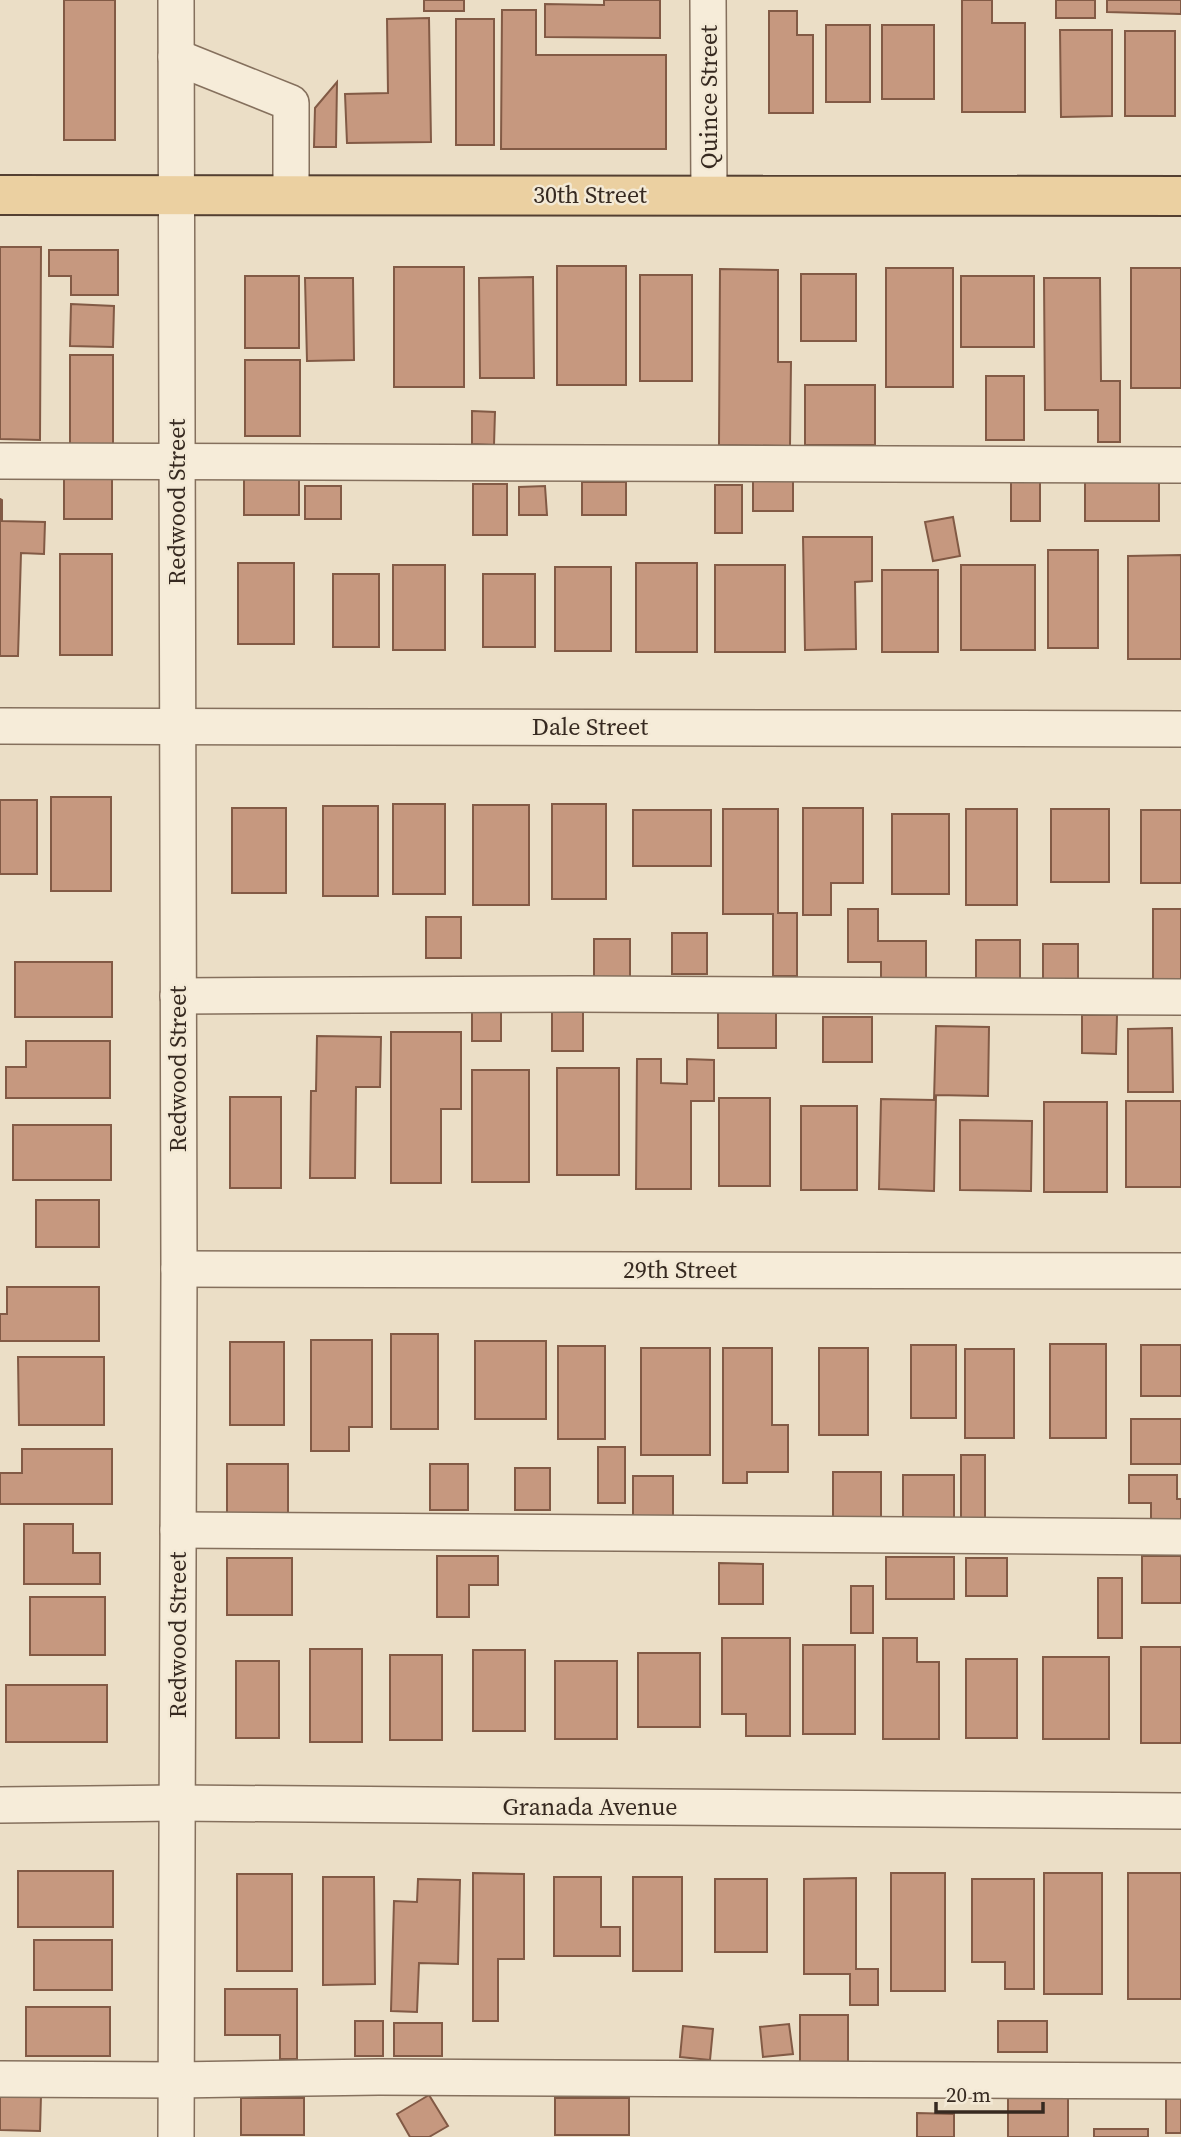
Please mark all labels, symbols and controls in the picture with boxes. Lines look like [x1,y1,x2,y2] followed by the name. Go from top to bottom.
[692,25,725,169] street label: Quince Street
[533,178,647,211] street label: 30th Street
[160,419,193,585] street label: Redwood Street
[532,710,648,743] street label: Dale Street
[161,986,194,1152] street label: Redwood Street
[623,1253,737,1286] street label: 29th Street
[161,1552,194,1718] street label: Redwood Street
[502,1790,678,1823] street label: Granada Avenue
[936,2070,1043,2114] scale bar
[946,2080,991,2109] text: 20 m

